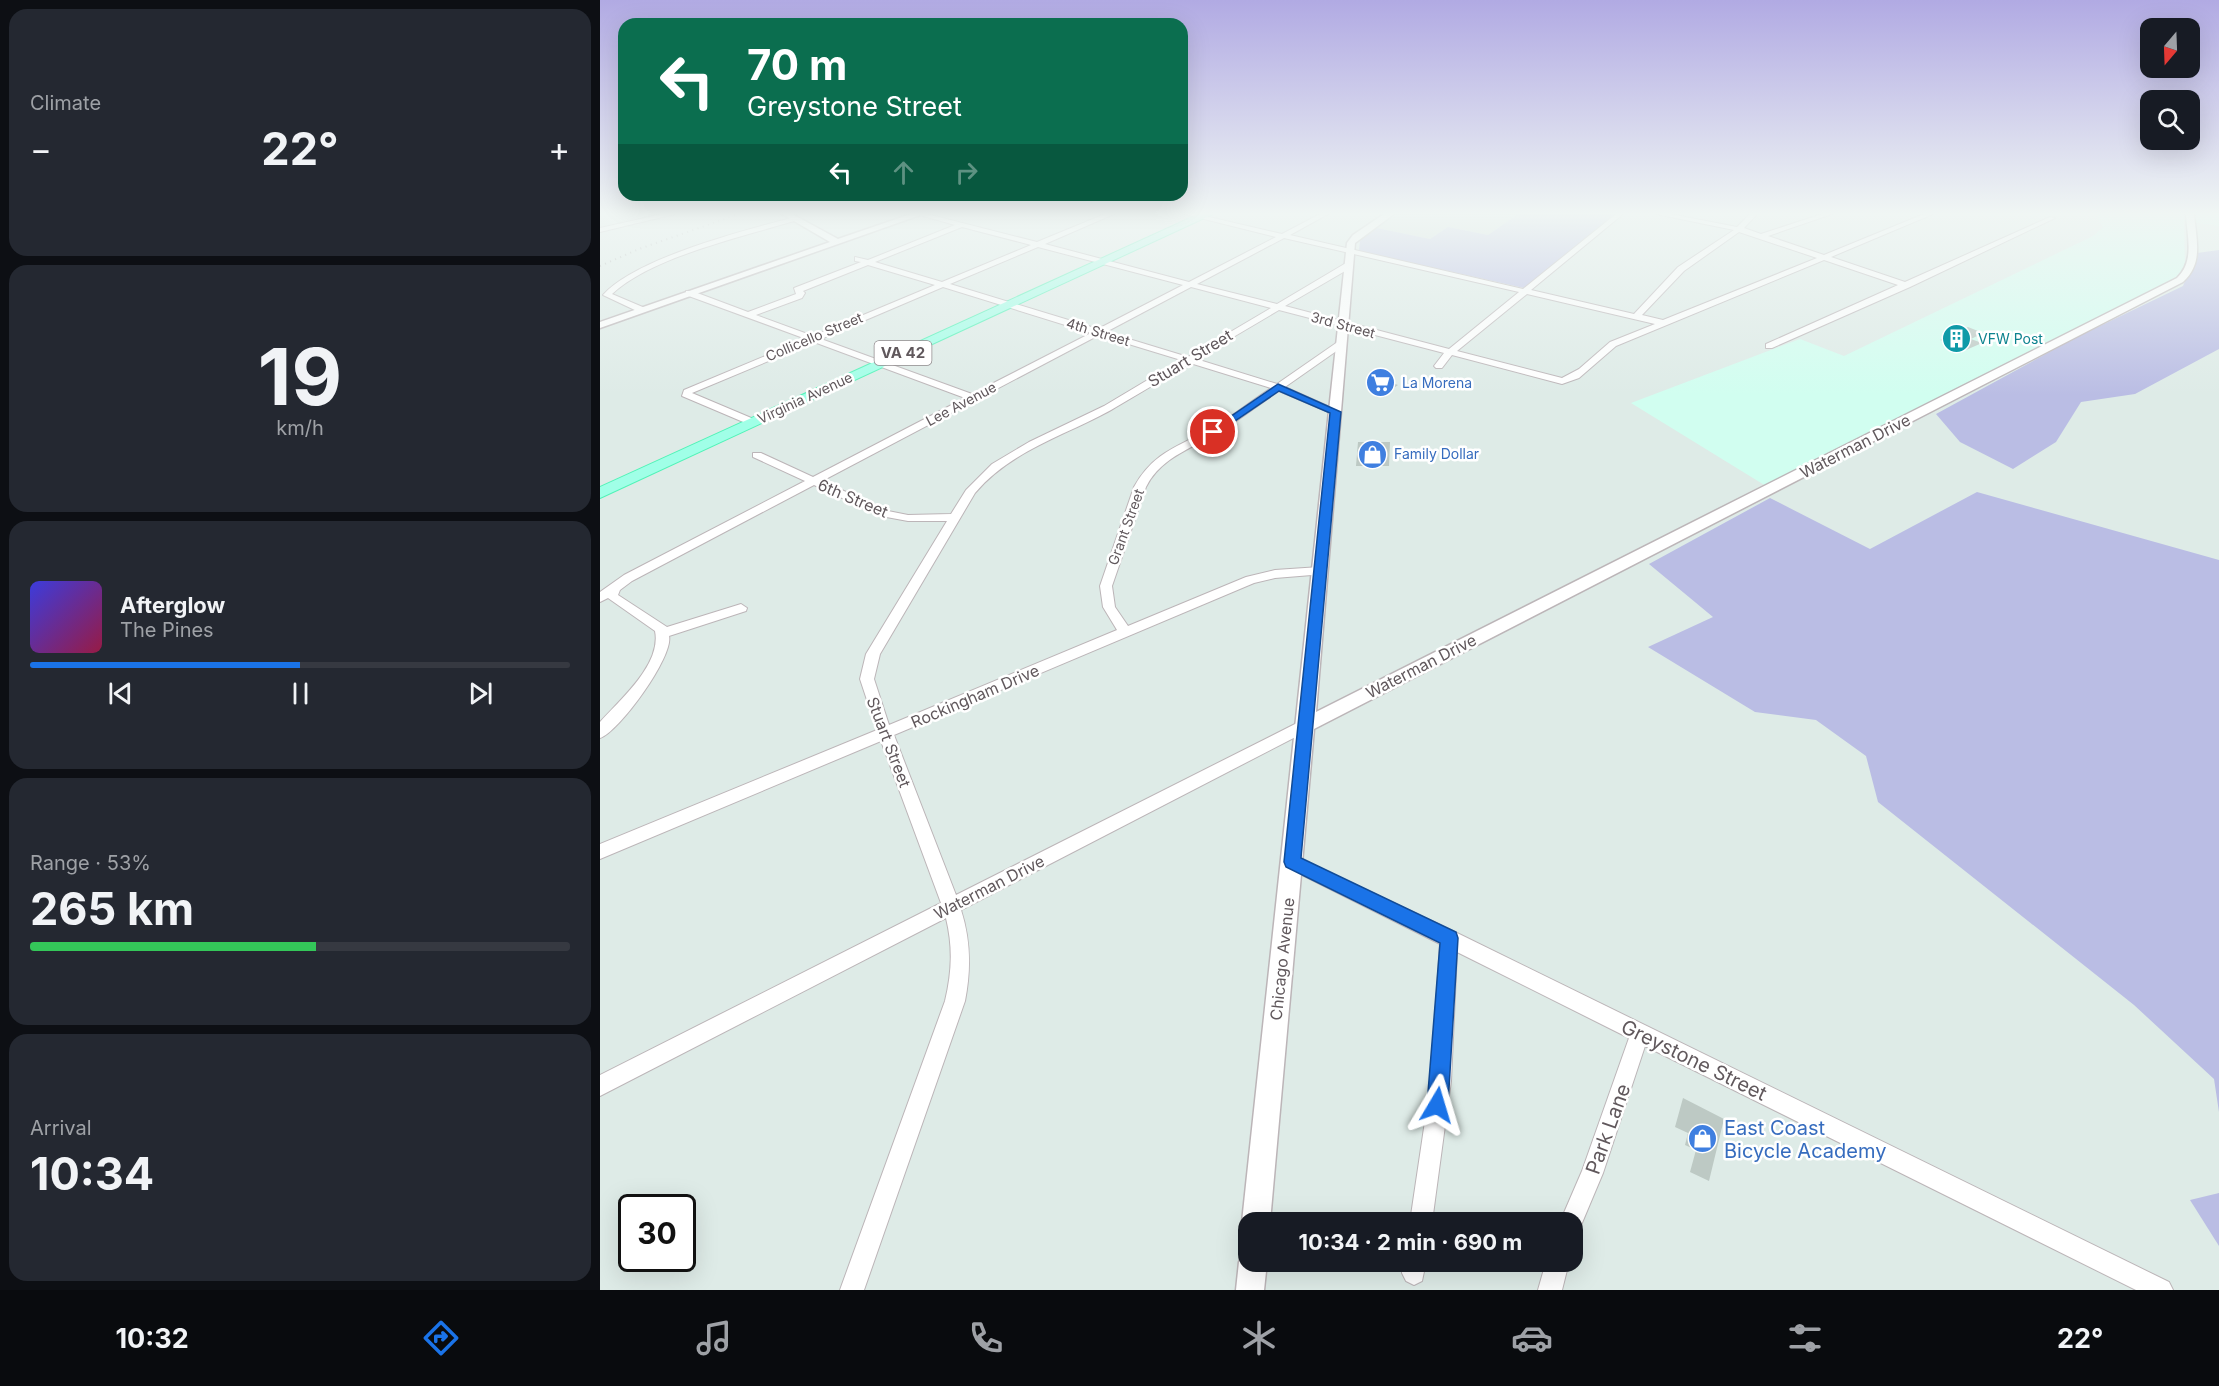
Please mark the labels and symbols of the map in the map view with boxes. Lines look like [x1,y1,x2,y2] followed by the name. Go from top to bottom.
[2140,18,2200,78] north arrow
[763,308,865,365] street label: Collicello Street
[1309,308,1377,341] street label: 3rd Street
[1064,314,1132,349] street label: 4th Street
[1941,323,1973,355] building icon: VFW Post
[1144,325,1236,391] street label: Stuart Street
[1978,330,2043,347] place label: VFW Post
[874,341,932,365] road number: VA 42
[1365,367,1397,399] supermarket icon: La Morena
[755,368,855,427] street label: Virginia Avenue
[1402,374,1472,391] place label: La Morena
[923,378,999,429] street label: Lee Avenue
[1187,406,1238,457] pin
[1796,410,1914,482] street label: Waterman Drive
[1357,438,1389,470] shop icon: Family Dollar
[1394,445,1479,462] place label: Family Dollar
[815,474,891,522] street label: 6th Street
[1104,486,1147,567] street label: Grant Street
[1362,630,1480,702] street label: Waterman Drive
[908,660,1042,732] street label: Rockingham Drive
[863,694,915,790] street label: Stuart Street
[930,851,1048,923] street label: Waterman Drive
[1266,897,1298,1021] street label: Chicago Avenue
[1617,1014,1771,1106] street label: Greystone Street
[1405,1073,1469,1137] position arrow
[1581,1081,1635,1177] street label: Park Lane
[1724,1116,1886,1163] place label: East Coast Bicycle Academy
[1687,1123,1719,1155] shop icon: East Coast Bicycle Academy
[618,1194,696,1272] speed limit sign: 30

